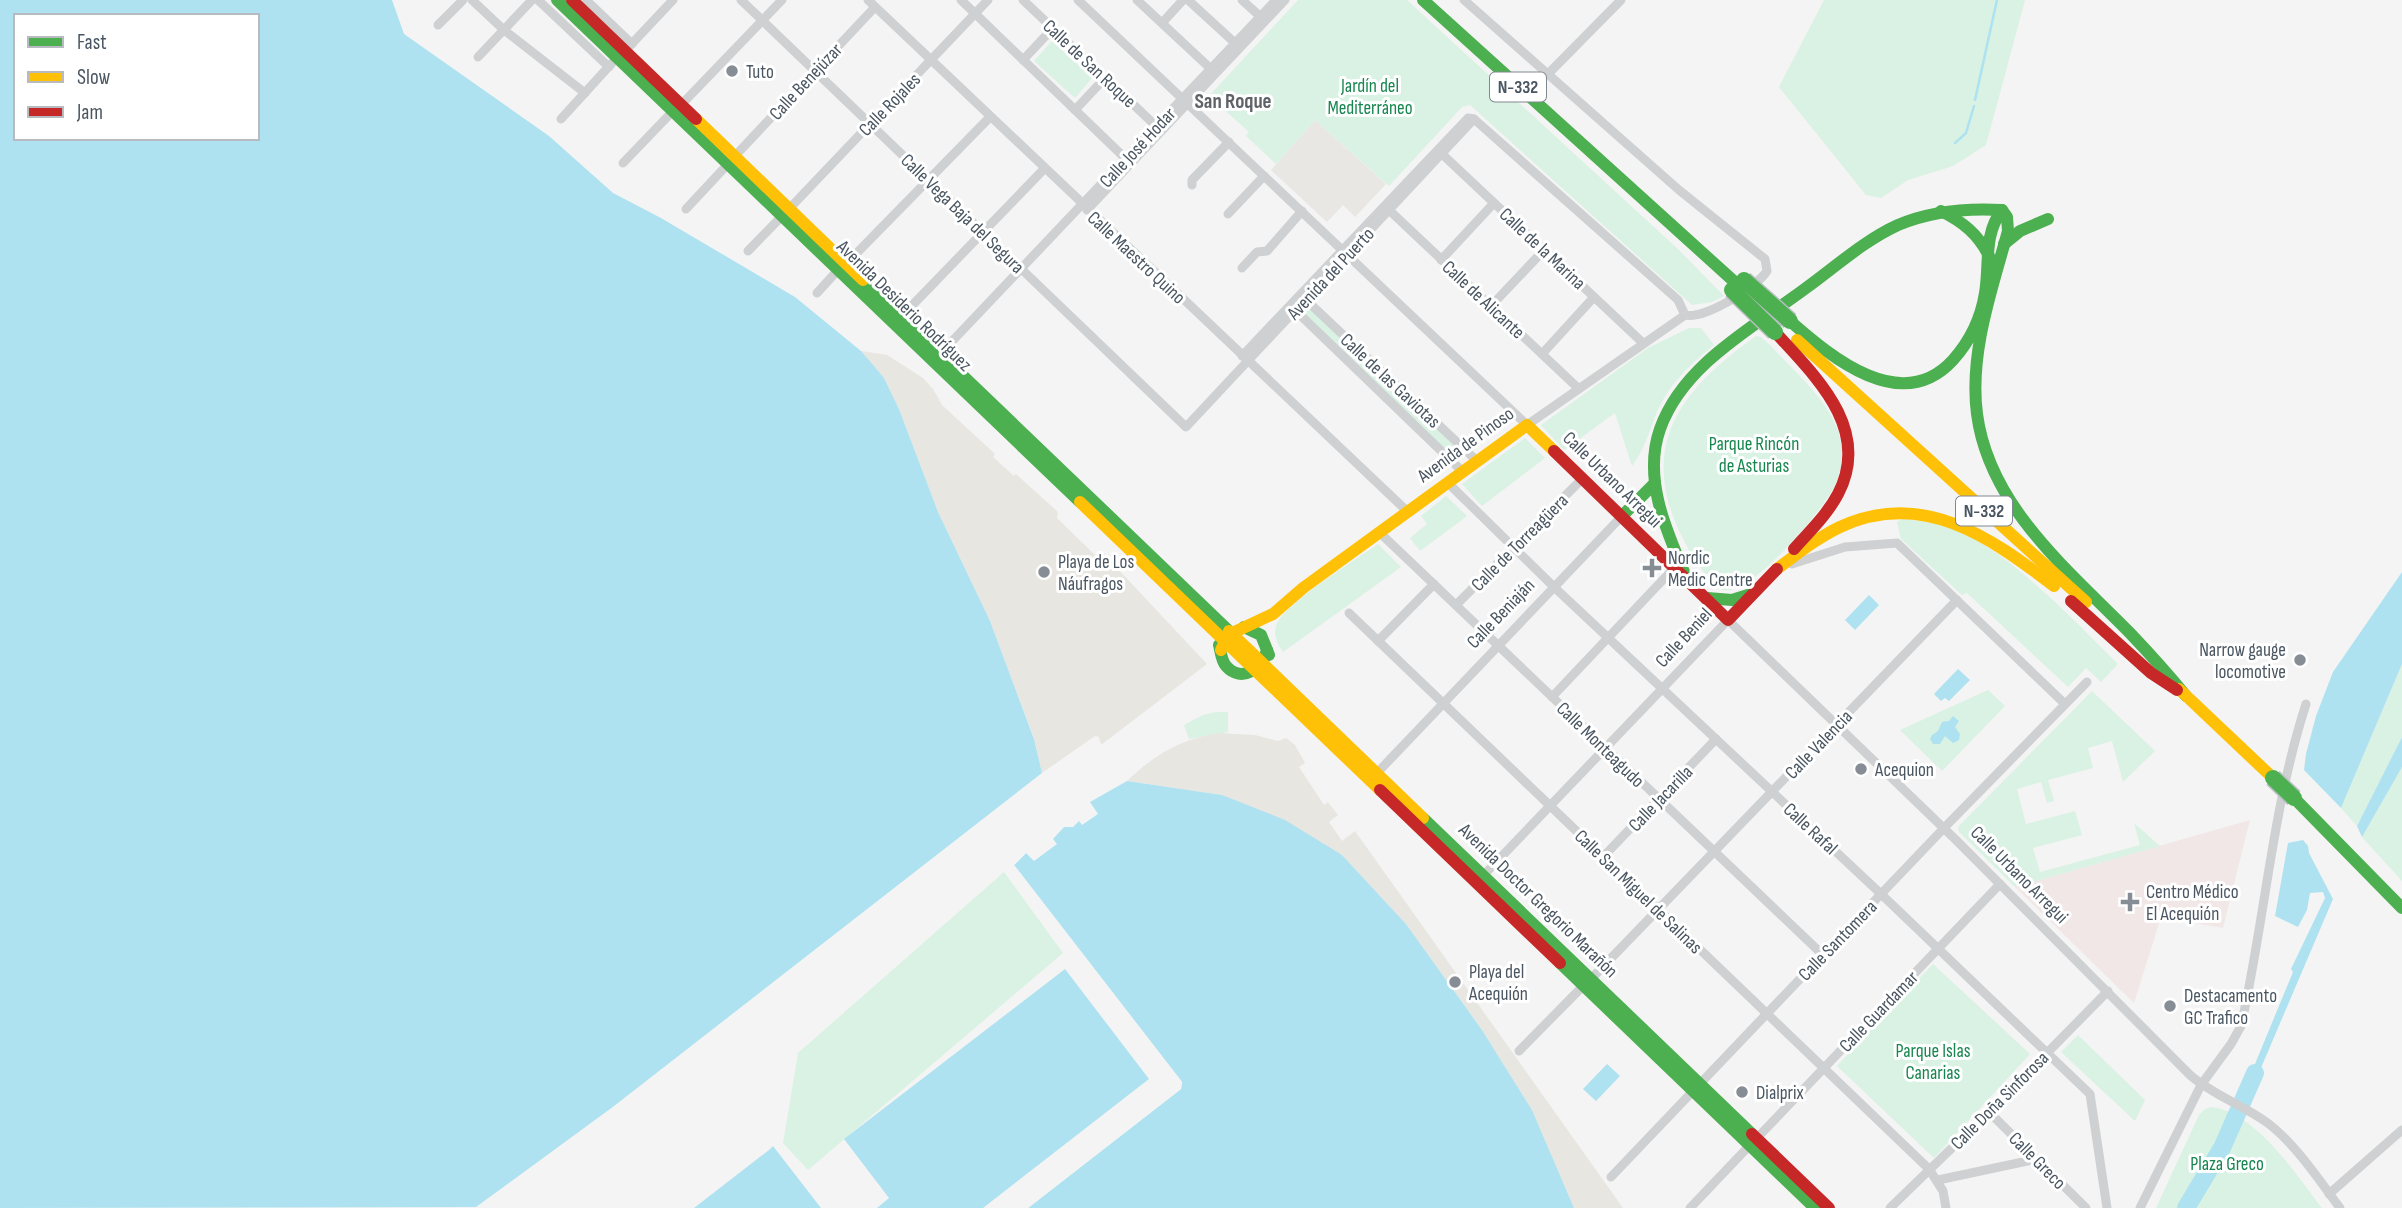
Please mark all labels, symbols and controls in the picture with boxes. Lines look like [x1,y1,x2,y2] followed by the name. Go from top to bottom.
[14,14,259,140] legend
[1038,15,1140,113] street label: Calle de San Roque
[77,30,107,55] text: Fast
[765,38,848,125] street label: Calle Benejúzar
[746,61,774,84] place label: Tuto
[724,63,740,79] marker: Tuto
[77,65,111,90] text: Slow
[854,68,926,141] street label: Calle Rojales
[1490,72,1546,102] road number: N-332
[1327,75,1413,120] park label: Jardín del Mediterráneo
[1194,89,1272,114] district label: San Roque
[76,100,103,125] text: Jam
[1095,103,1181,193] street label: Calle José Hodar
[895,149,1028,279] street label: Calle Vega Baja del Segura
[1494,203,1590,295] street label: Calle de la Marina
[1082,207,1190,309] street label: Calle Maestro Quino
[1282,223,1380,326] street label: Avenida del Puerto
[831,235,976,377] street label: Avenida Desiderio Rodríguez
[1437,256,1529,344] street label: Calle de Alicante
[1335,329,1445,433] street label: Calle de las Gaviotas
[1412,403,1519,488] street label: Avenida de Pinoso
[1558,427,1666,533] street label: Calle Urbano Arregui
[1709,433,1799,478] park label: Parque Rincón de Asturias
[1467,490,1573,596] street label: Calle de Torreagüera
[1956,496,2012,526] road number: N-332
[1668,547,1753,592] place label: Nordic Medic Centre
[1058,551,1134,596] place label: Playa de Los Náufragos
[1642,558,1662,578] marker: Nordic Medic Centre
[1036,564,1052,580] marker: Playa de Los Náufragos
[1462,574,1540,654] street label: Calle Beniaján
[1651,604,1717,673] street label: Calle Beniel
[2199,639,2286,684] place label: Narrow gauge locomotive
[2292,652,2308,668] marker: Narrow gauge locomotive
[1551,697,1649,793] street label: Calle Monteagudo
[1781,706,1858,784] street label: Calle Valencia
[1874,759,1934,782] place label: Acequion
[1624,761,1698,837] street label: Calle Jacarilla
[1853,761,1869,777] marker: Acequion
[1778,798,1842,860] street label: Calle Rafal
[1453,818,1622,983] street label: Avenida Doctor Gregorio Marañón
[1965,821,2073,929] street label: Calle Urbano Arregui
[1569,825,1707,959] street label: Calle San Miguel de Salinas
[2146,881,2239,926] place label: Centro Médico El Acequión
[2120,892,2140,912] marker: Centro Médico El Acequión
[1794,896,1882,986] street label: Calle Santomera
[1468,961,1528,1006] place label: Playa del Acequión
[1835,966,1924,1057] street label: Calle Guardamar
[1447,974,1463,990] marker: Playa del Acequión
[2184,985,2277,1030] place label: Destacamento GC Trafico
[2162,998,2178,1014] marker: Destacamento GC Trafico
[1895,1040,1971,1085] park label: Parque Islas Canarias
[1946,1047,2054,1155] street label: Calle Doña Sinforosa
[1756,1082,1804,1105] place label: Dialprix
[1734,1084,1750,1100] marker: Dialprix
[2003,1128,2070,1195] street label: Calle Greco
[2190,1153,2264,1176] park label: Plaza Greco

